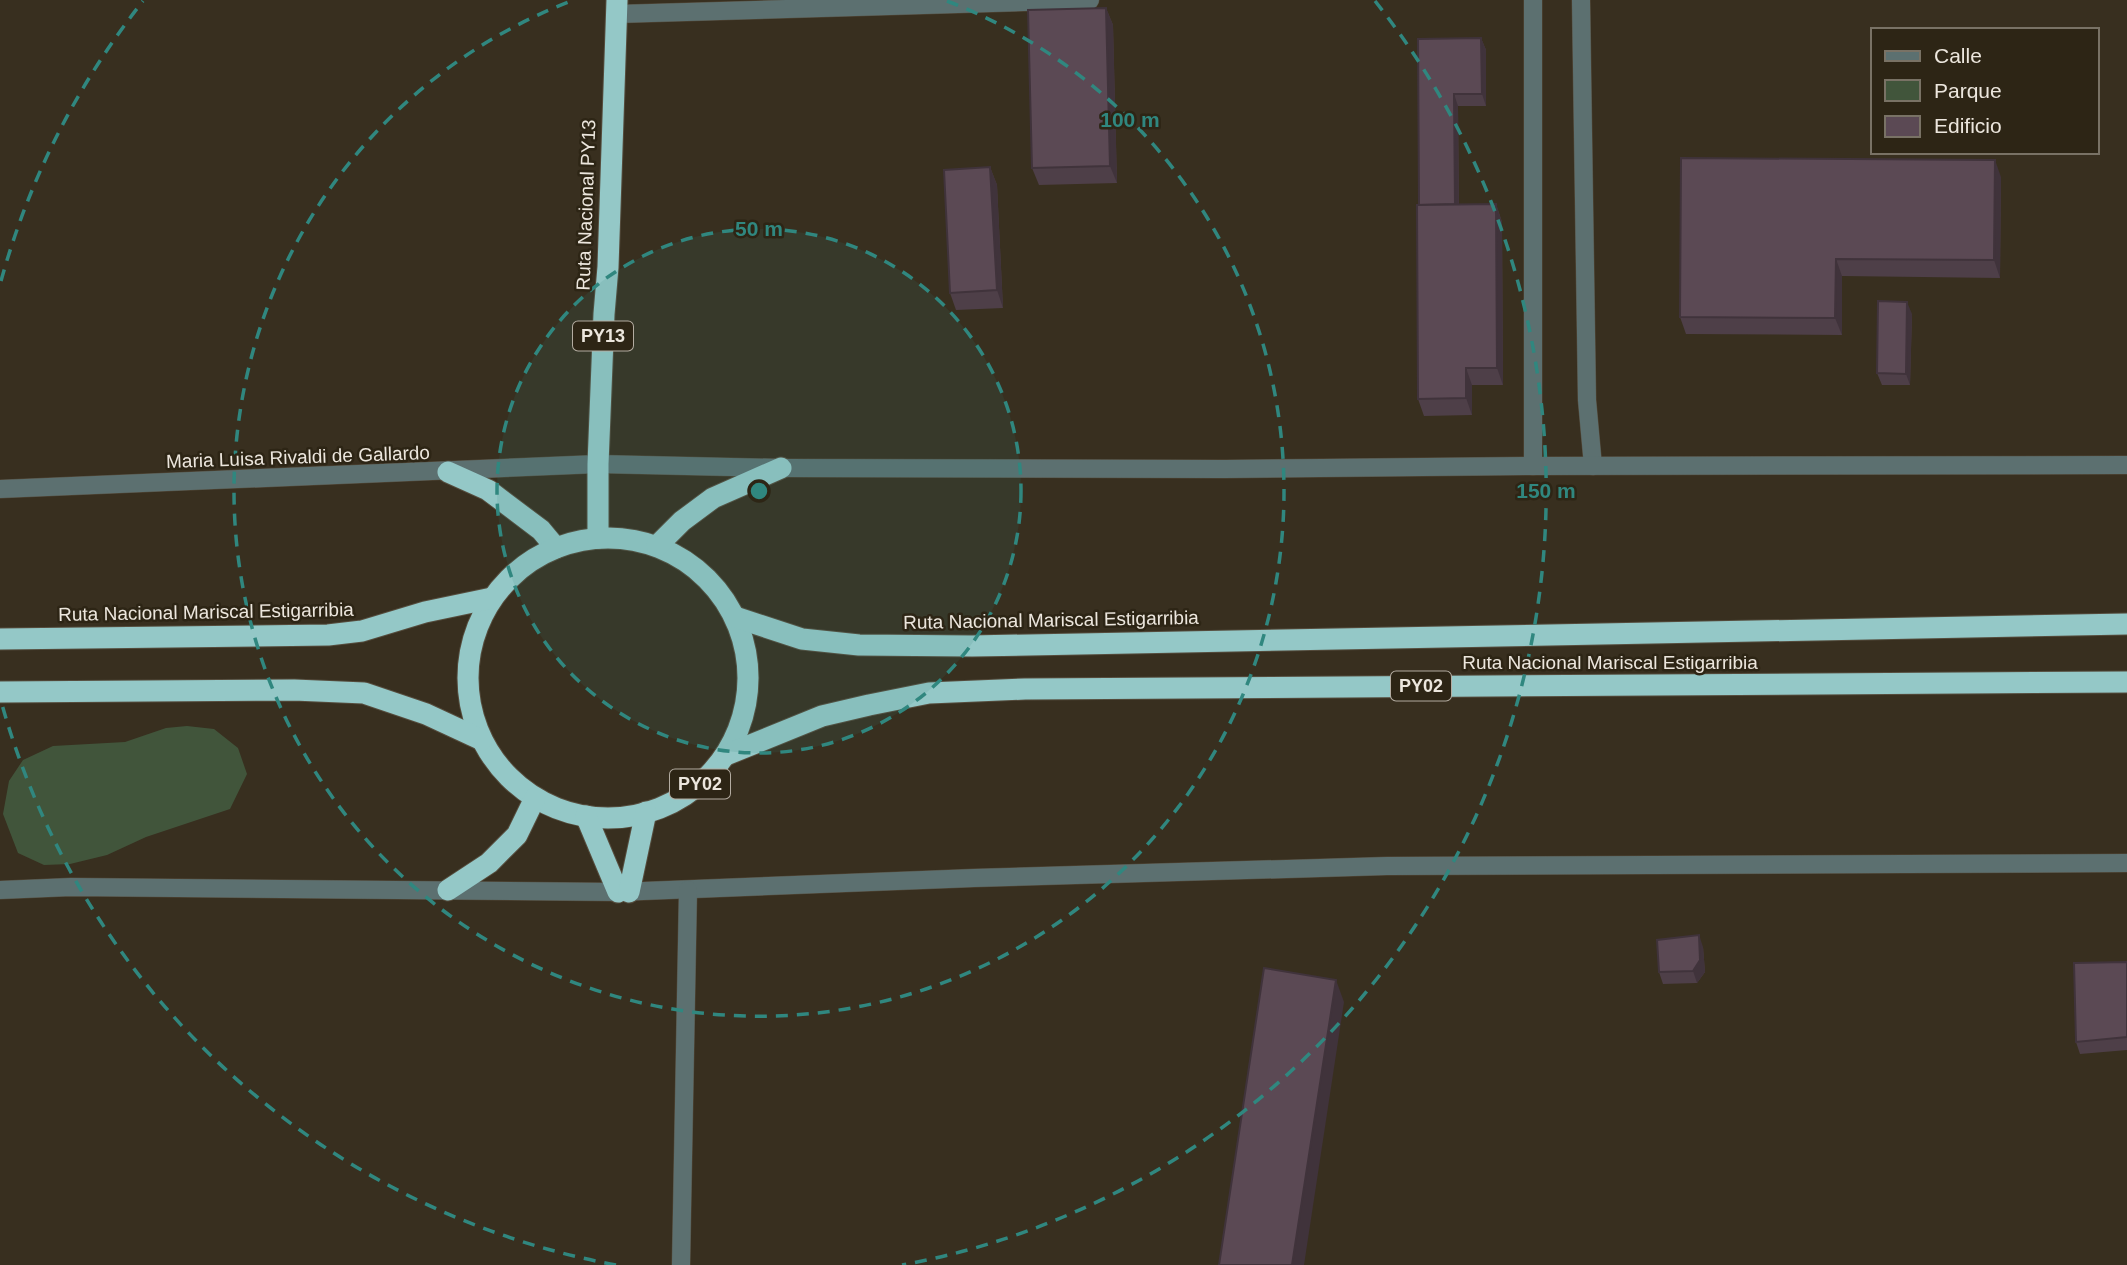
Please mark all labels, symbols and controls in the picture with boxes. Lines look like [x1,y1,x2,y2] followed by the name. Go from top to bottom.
[1871,28,2099,154] legend
[1934,44,1982,67] text: Calle
[1934,79,2002,102] text: Parque
[1100,108,1160,131] text: 100 m
[1934,114,2002,137] text: Edificio
[573,119,599,291] street label: Ruta Nacional PY13
[735,217,783,240] text: 50 m
[573,322,633,350] road number: PY13
[166,442,430,472] street label: Maria Luisa Rivaldi de Gallardo
[747,479,771,503] centre of rings
[1516,479,1576,502] text: 150 m
[58,599,354,625] street label: Ruta Nacional Mariscal Estigarribia
[903,607,1199,633] street label: Ruta Nacional Mariscal Estigarribia
[1462,652,1758,673] street label: Ruta Nacional Mariscal Estigarribia
[1391,672,1451,700] road number: PY02
[670,770,730,798] road number: PY02

